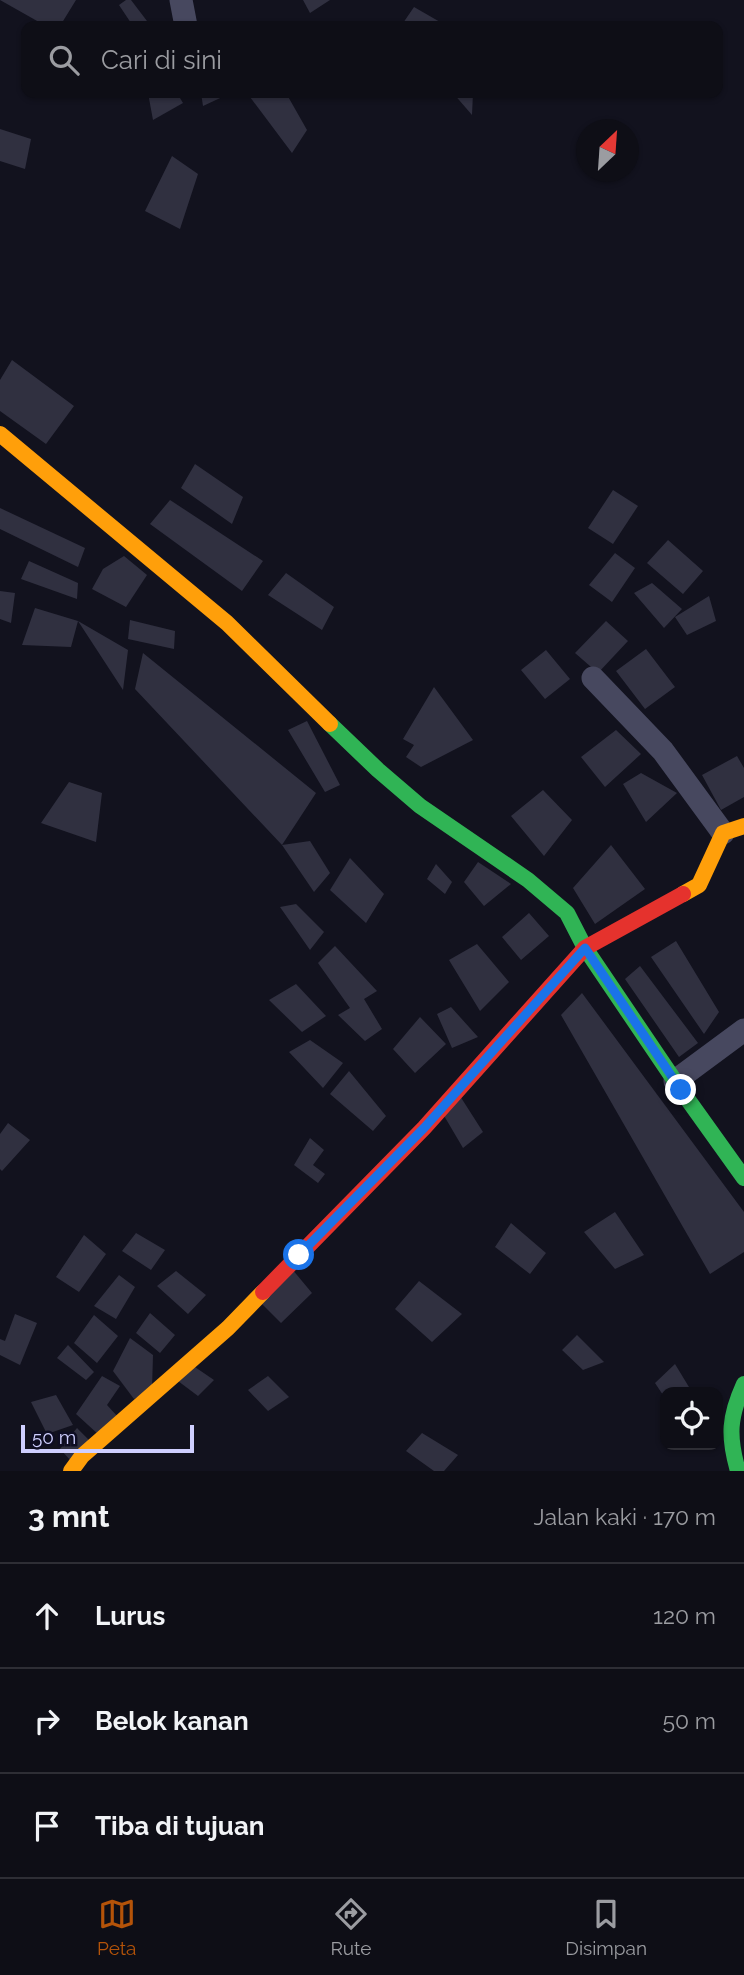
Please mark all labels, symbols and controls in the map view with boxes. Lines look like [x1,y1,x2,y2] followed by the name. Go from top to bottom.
[21,21,723,98] search box
[45,41,83,79] icon: search
[101,45,222,75] text: Cari di sini
[576,119,639,182] north arrow
[665,1074,696,1105] route end
[283,1239,314,1270] route start
[660,1387,723,1450] map controls
[660,1387,723,1450] button: locate
[21,1422,194,1454] scale bar
[32,1426,76,1448] text: 50 m
[28,1499,109,1534] text: 3 mnt
[534,1503,716,1530] text: Jalan kaki · 170 m
[28,1597,66,1635] icon: ahead
[95,1601,165,1631] text: Lurus
[653,1602,716,1629] text: 120 m
[28,1702,66,1740] icon: right
[95,1706,249,1736] text: Belok kanan
[662,1707,716,1734] text: 50 m
[28,1807,66,1845] icon: arrive
[95,1811,265,1841] text: Tiba di tujuan
[97,1895,136,1959] tab: Peta
[330,1895,371,1959] tab: Rute
[565,1895,647,1959] tab: Disimpan

